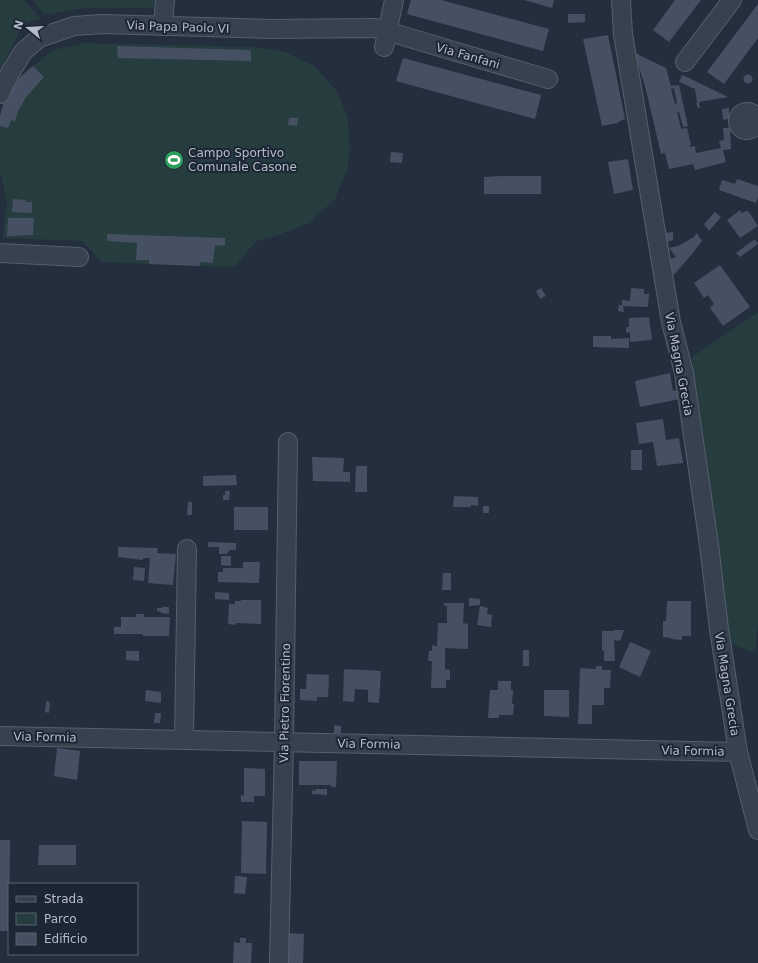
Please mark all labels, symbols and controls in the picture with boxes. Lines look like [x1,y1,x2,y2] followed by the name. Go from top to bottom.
[8,8,48,48] north arrow
[126,18,230,36] street label: Via Papa Paolo VI
[11,19,27,31] text: N
[434,40,502,72] street label: Via Fanfani
[188,146,297,174] place label: Campo Sportivo Comunale Casone
[163,149,185,171] sports icon: Campo Sportivo Comunale Casone
[662,311,696,417] street label: Via Magna Grecia
[712,631,742,737] street label: Via Magna Grecia
[277,643,293,763] street label: Via Pietro Fiorentino
[13,729,77,745] street label: Via Formia
[337,736,401,752] street label: Via Formia
[661,743,725,759] street label: Via Formia
[8,883,138,955] legend
[44,892,84,906] text: Strada
[44,912,77,926] text: Parco
[44,932,87,946] text: Edificio

